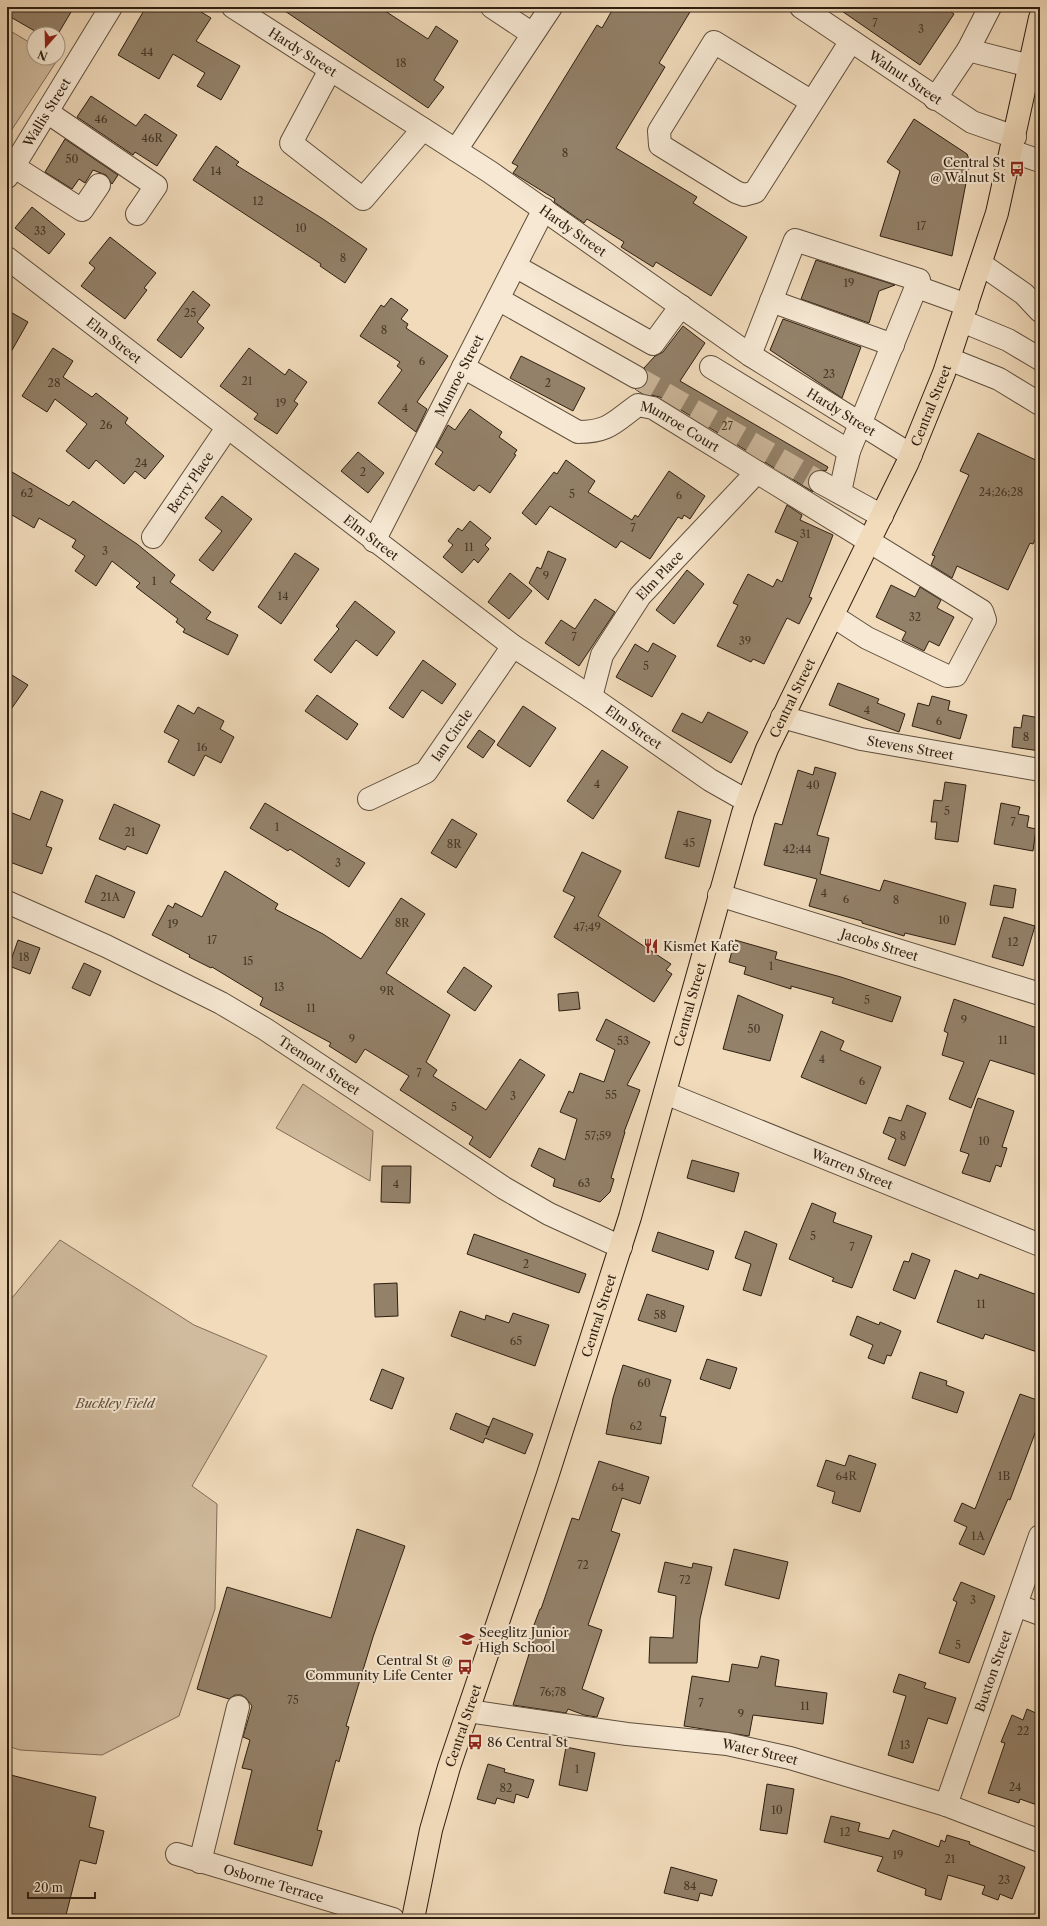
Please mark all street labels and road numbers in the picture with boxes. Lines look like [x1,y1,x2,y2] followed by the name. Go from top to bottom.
[266,24,340,80] street label: Hardy Street
[865,46,946,108] street label: Walnut Street
[19,75,74,150] street label: Wallis Street
[536,201,610,260] street label: Hardy Street
[83,314,145,367] street label: Elm Street
[431,331,487,419] street label: Munroe Street
[907,362,954,449] street label: Central Street
[804,384,879,439] street label: Hardy Street
[639,398,723,455] street label: Munroe Court
[163,448,217,516] street label: Berry Place
[340,511,402,564] street label: Elm Street
[632,547,687,603] street label: Elm Place
[766,655,818,740] street label: Central Street
[602,702,665,752] street label: Elm Street
[428,706,475,764] street label: Ian Circle
[866,732,955,763] street label: Stevens Street
[837,924,920,964] street label: Jacobs Street
[670,960,709,1048] street label: Central Street
[275,1032,363,1098] street label: Tremont Street
[808,1145,896,1193] street label: Warren Street
[578,1271,619,1359] street label: Central Street
[971,1627,1015,1714] street label: Buxton Street
[442,1682,485,1769] street label: Central Street
[720,1735,800,1768] street label: Water Street
[222,1860,326,1906] street label: Osborne Terrace

